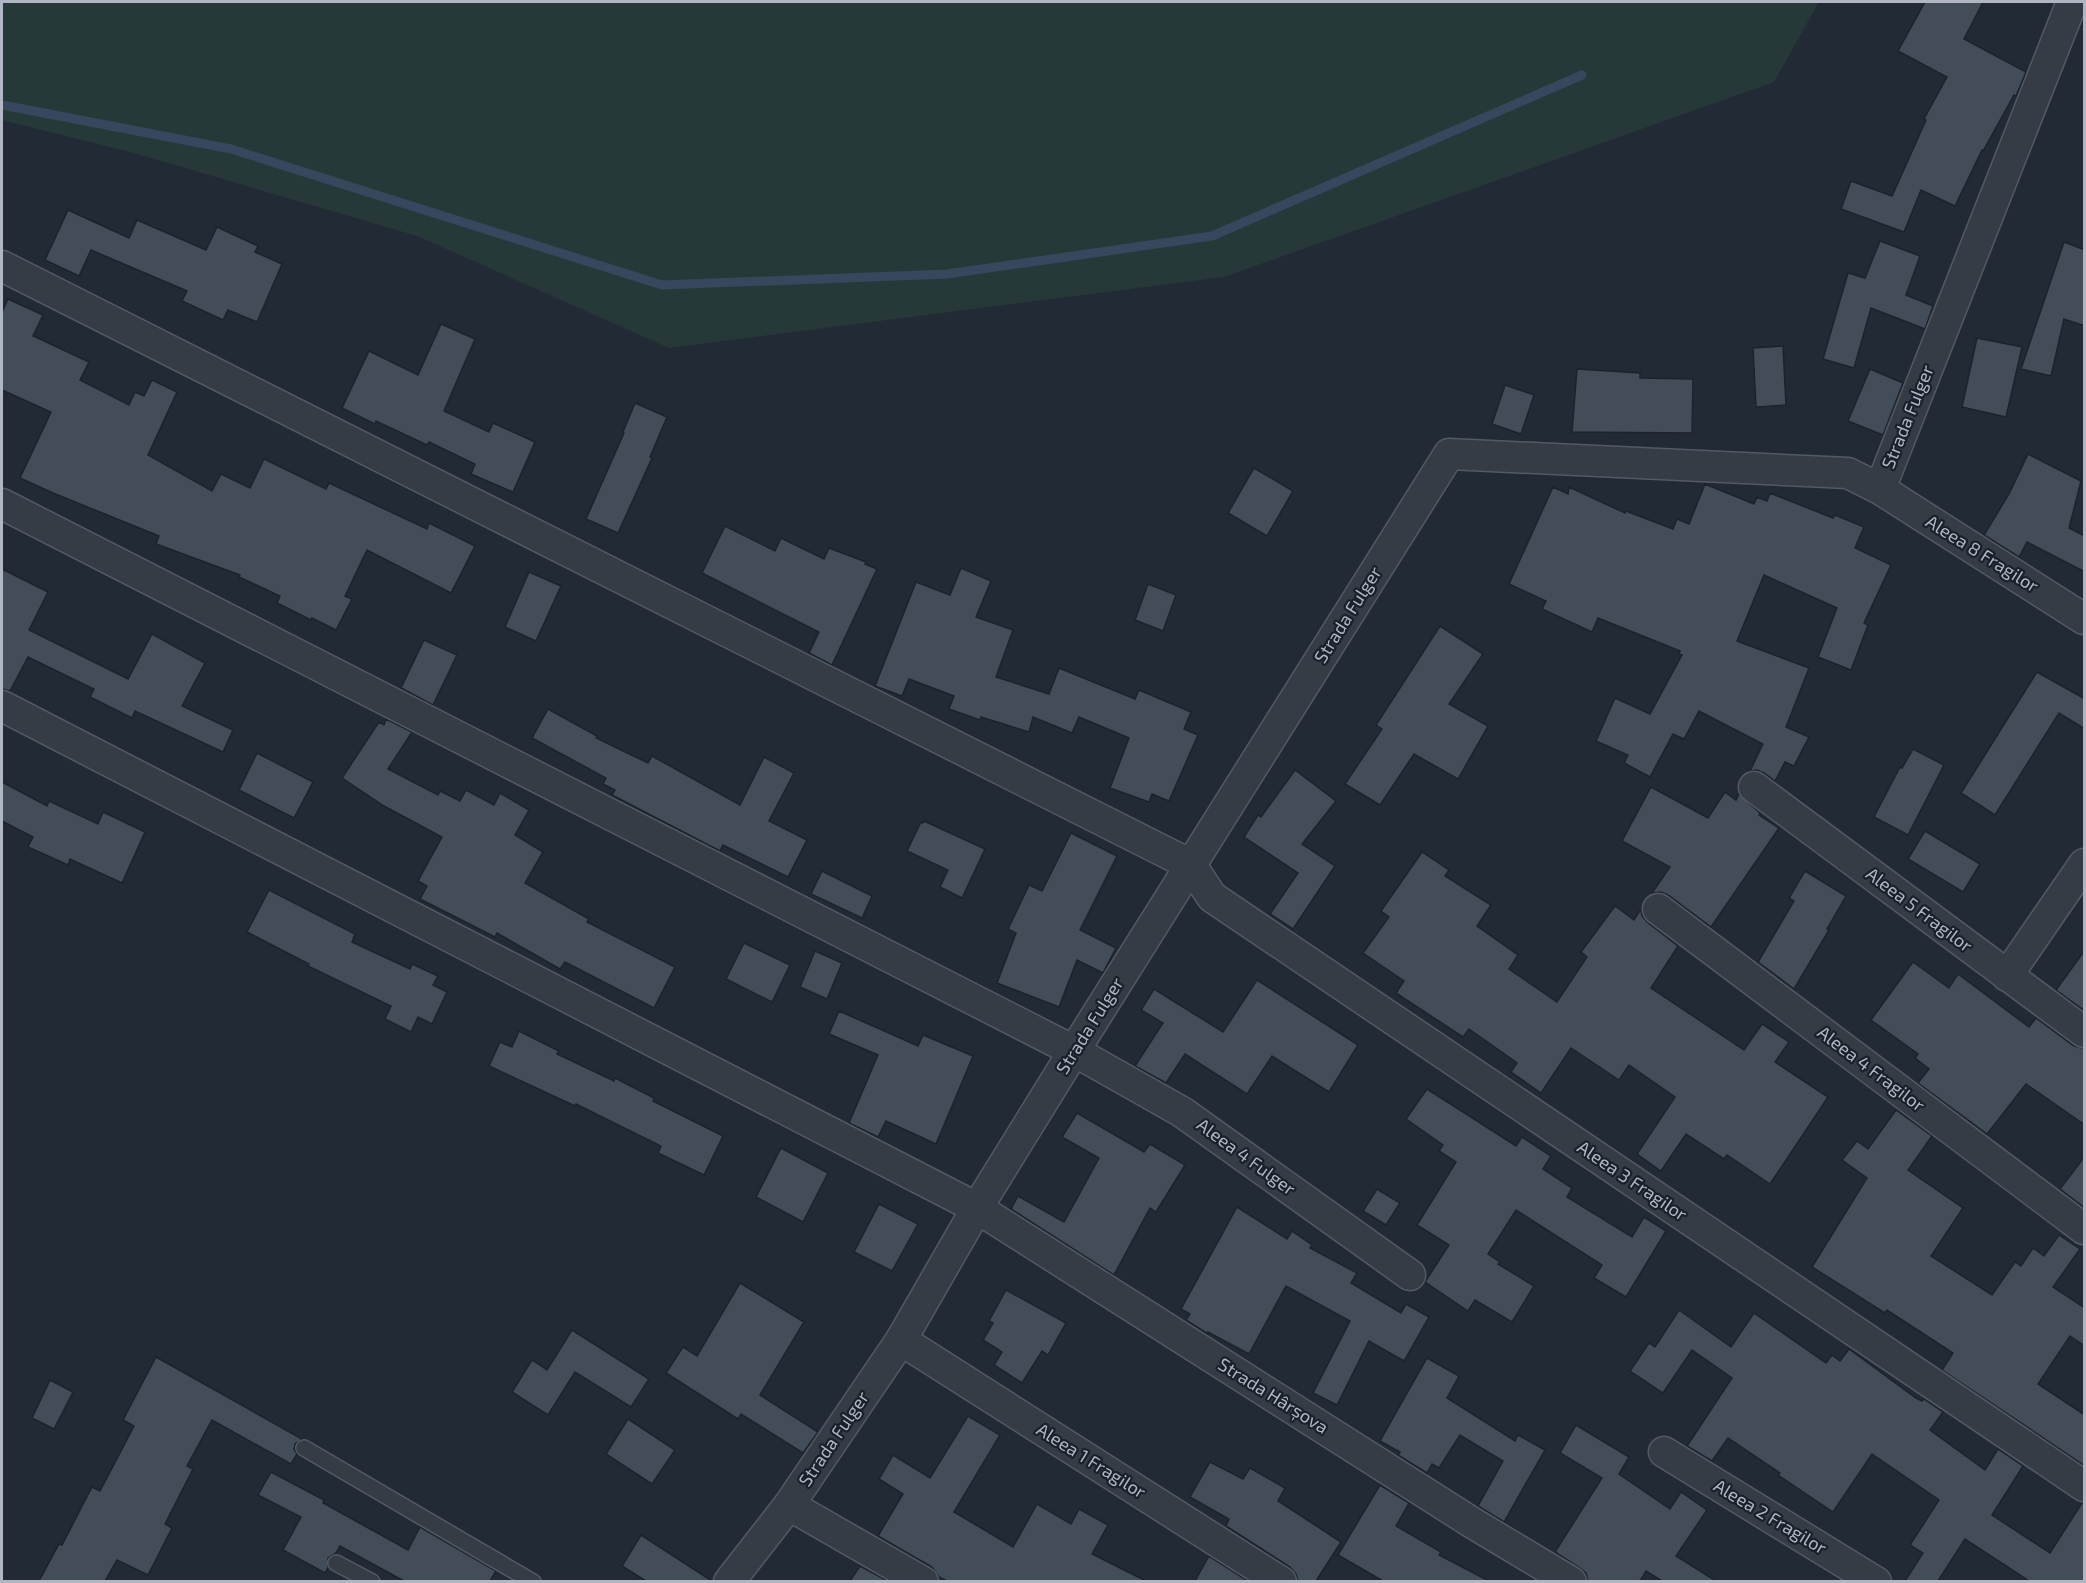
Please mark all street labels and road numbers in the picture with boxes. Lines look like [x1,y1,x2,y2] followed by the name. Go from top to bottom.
[1876,361,1938,472] street label: Strada Fulger
[1922,510,2043,597] street label: Aleea 8 Fragilor
[1309,562,1386,667] street label: Strada Fulger
[1862,862,1977,956] street label: Aleea 5 Fragilor
[1051,973,1128,1078] street label: Strada Fulger
[1814,1021,1930,1116] street label: Aleea 4 Fragilor
[1193,1113,1300,1199] street label: Aleea 4 Fulger
[1574,1135,1692,1225] street label: Aleea 3 Fragilor
[1214,1352,1333,1439] street label: Strada Hârșova
[793,1387,873,1490] street label: Strada Fulger
[1033,1418,1150,1503] street label: Aleea 1 Fragilor
[1710,1474,1831,1558] street label: Aleea 2 Fragilor

